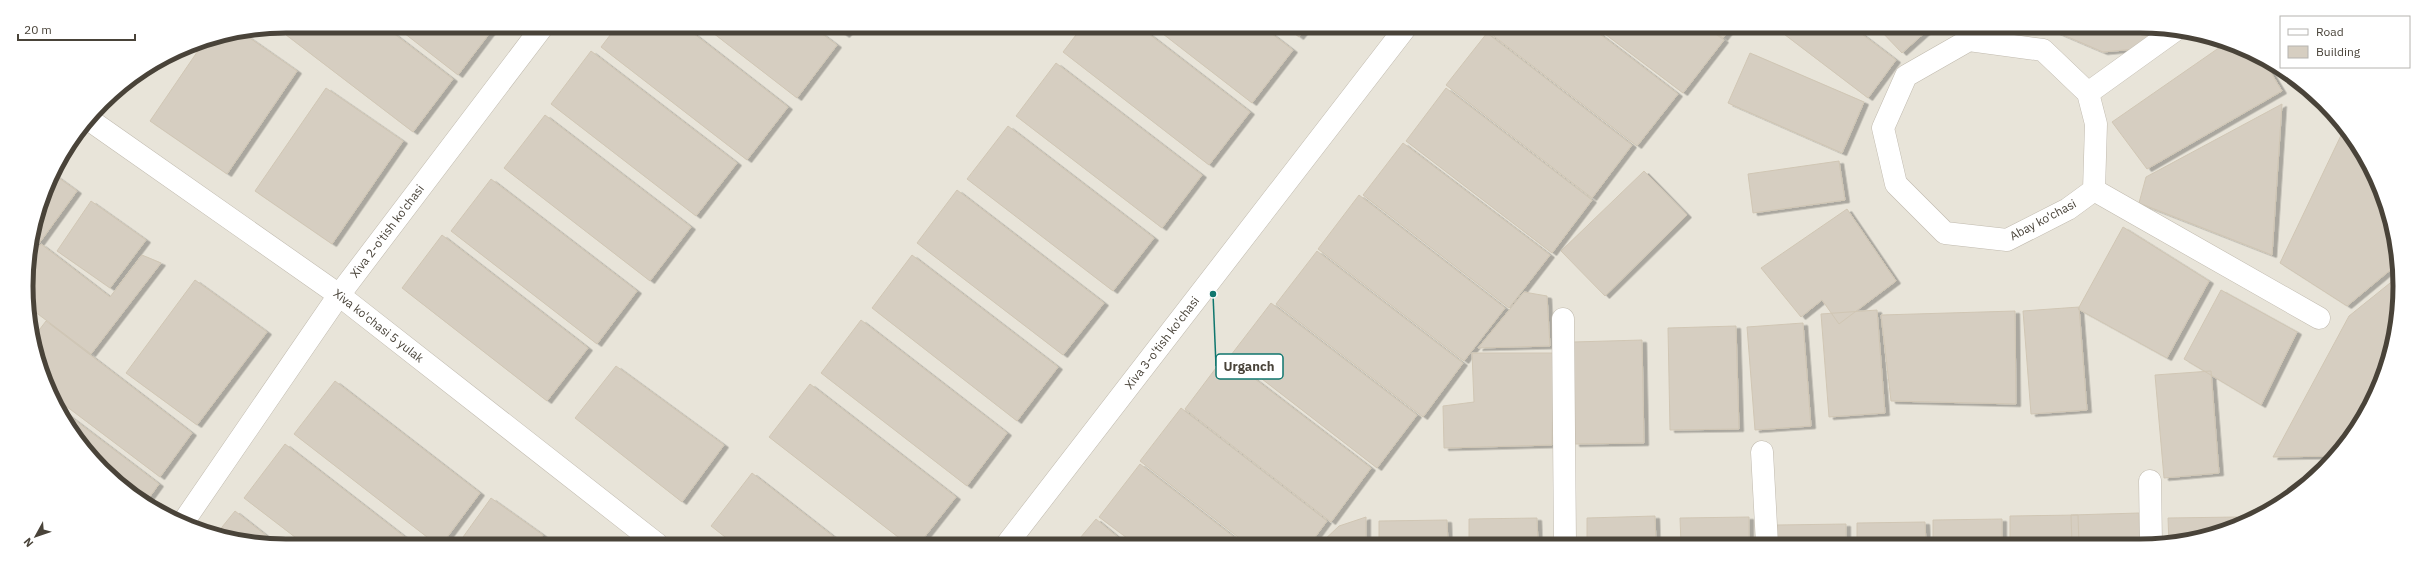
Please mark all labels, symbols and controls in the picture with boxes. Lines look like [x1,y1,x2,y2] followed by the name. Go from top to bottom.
[18,16,135,42] scale bar
[2280,16,2410,68] legend
[24,22,52,37] text: 20 m
[2316,24,2344,39] text: Road
[2316,44,2361,59] text: Building
[347,181,427,281] street label: Xiva 2-o'tish ko'chasi
[2007,196,2079,243] street label: Abay ko'chasi
[331,285,427,366] street label: Xiva ko'chasi 5 yulak
[1121,293,1202,392] street label: Xiva 3-o'tish ko'chasi
[1216,354,1283,379] callout: Urganch
[1224,358,1274,375] text: Urganch
[16,516,56,556] north arrow
[20,535,36,550] text: N

